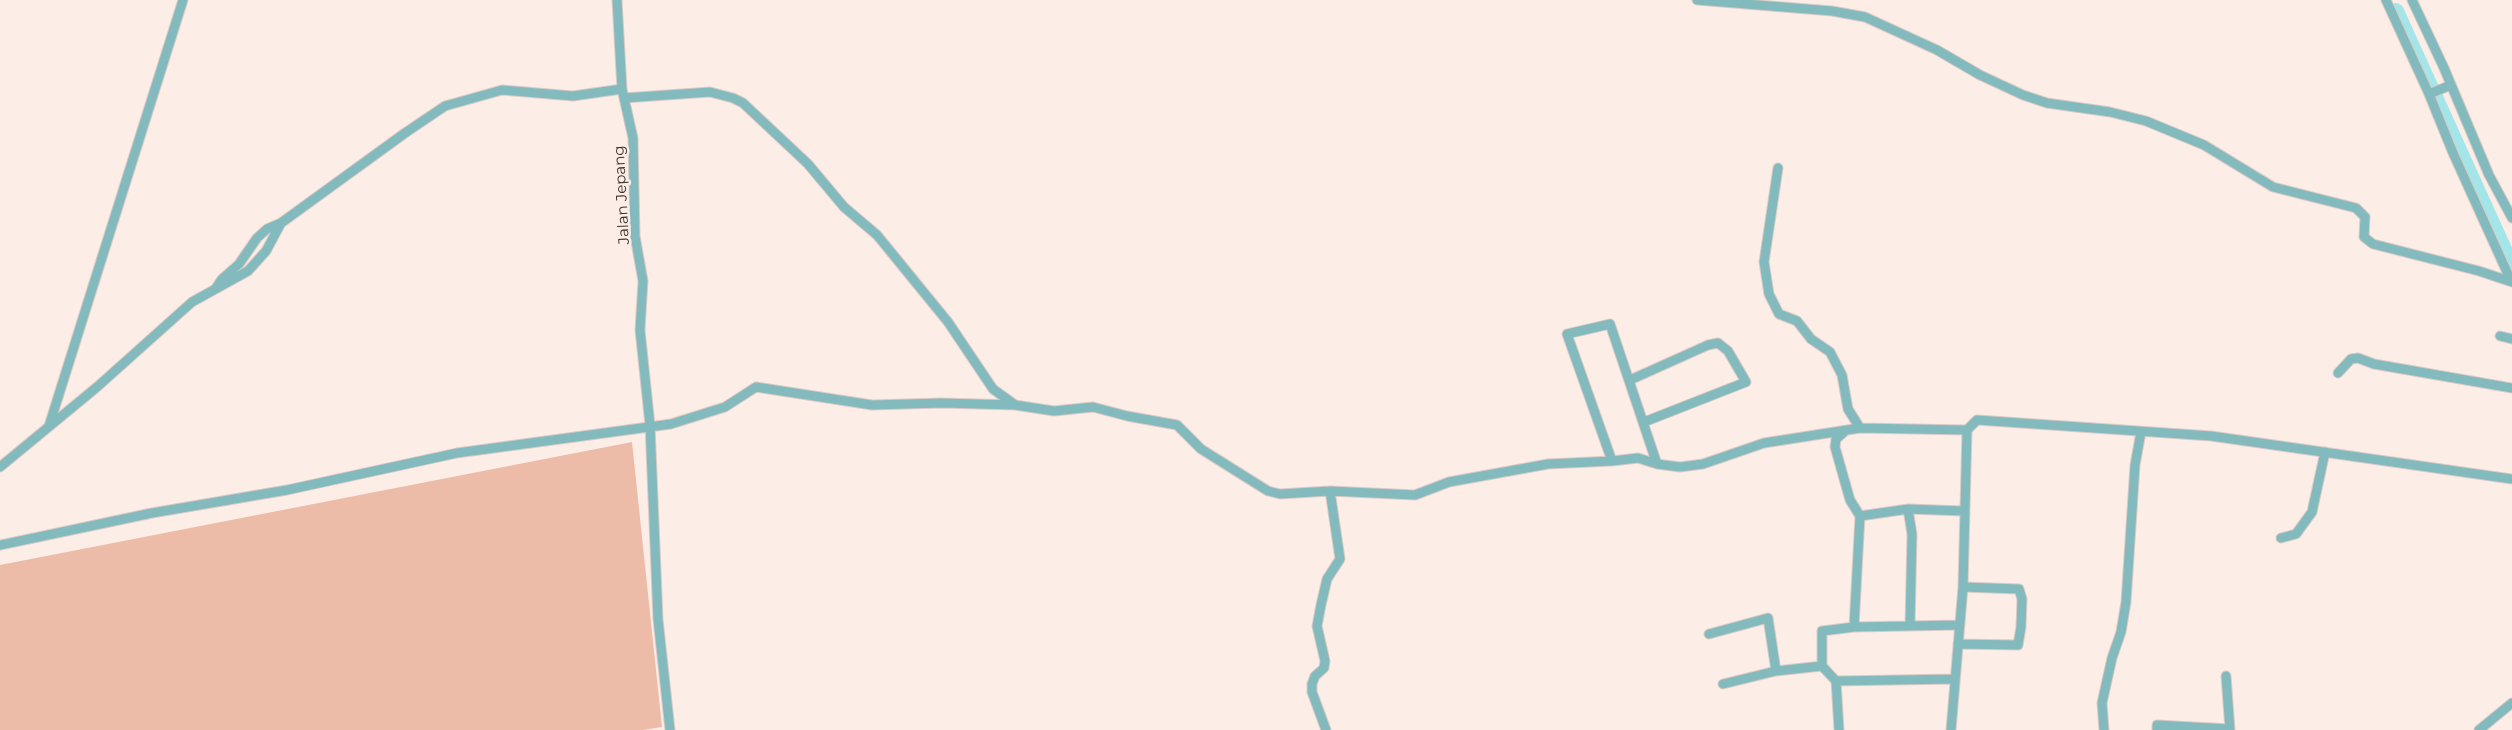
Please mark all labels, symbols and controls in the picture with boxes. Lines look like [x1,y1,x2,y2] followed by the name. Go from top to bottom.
[610,145,634,245] street label: Jalan Jepang

